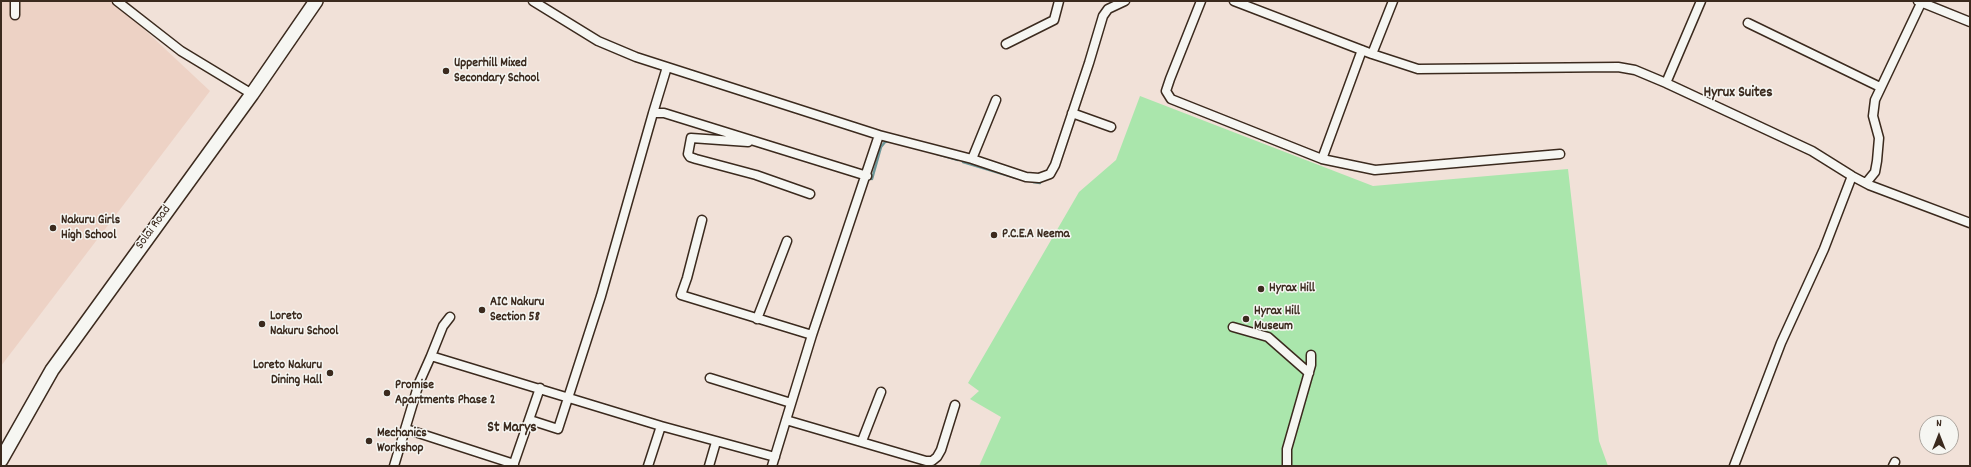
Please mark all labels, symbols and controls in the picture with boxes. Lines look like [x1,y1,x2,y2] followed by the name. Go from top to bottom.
[454,56,539,87] place label: Upperhill Mixed Secondary School
[441,66,451,76] marker: Upperhill Mixed Secondary School
[1703,85,1773,103] district label: Hyrux Suites
[133,203,175,253] street label: Solai Road
[61,213,120,244] place label: Nakuru Girls High School
[48,223,58,233] marker: Nakuru Girls High School
[1002,227,1070,243] place label: P.C.E.A Neema
[989,230,999,240] marker: P.C.E.A Neema
[1269,281,1315,297] place label: Hyrax Hill
[1256,284,1266,294] marker: Hyrax Hill
[490,295,544,326] place label: AIC Nakuru Section 58
[1254,304,1300,335] place label: Hyrax Hill Museum
[477,305,487,315] marker: AIC Nakuru Section 58
[270,309,338,340] place label: Loreto Nakuru School
[1241,314,1251,324] marker: Hyrax Hill Museum
[257,319,267,329] marker: Loreto Nakuru School
[253,358,322,389] place label: Loreto Nakuru Dining Hall
[325,368,335,378] marker: Loreto Nakuru Dining Hall
[395,378,496,409] place label: Promise Apartments Phase 2
[382,388,392,398] marker: Promise Apartments Phase 2
[1919,415,1959,455] north arrow
[1936,416,1942,432] text: N
[487,420,537,438] district label: St Marys
[377,426,427,457] place label: Mechanics Workshop
[364,436,374,446] marker: Mechanics Workshop

